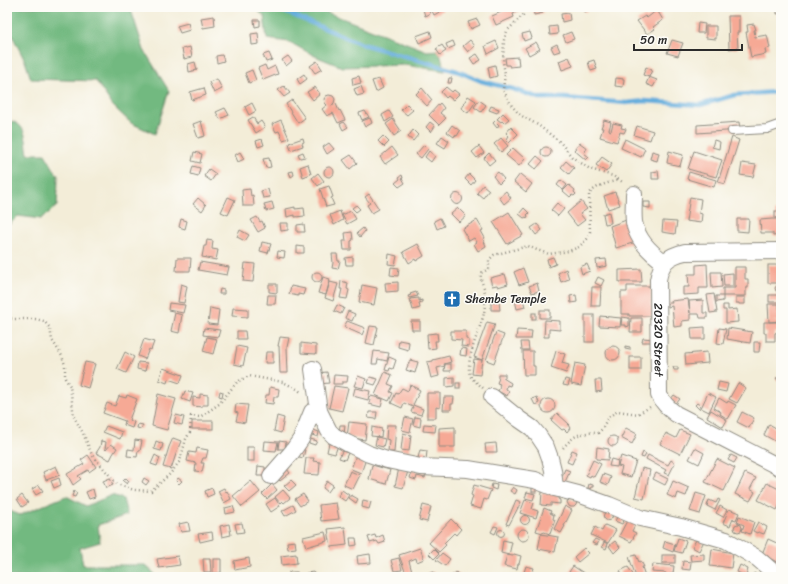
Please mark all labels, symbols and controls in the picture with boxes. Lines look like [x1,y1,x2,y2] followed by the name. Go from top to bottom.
[634,26,742,52] scale bar
[640,29,667,51] text: 50 m
[465,288,546,310] place label: Shembe Temple
[442,289,462,309] church icon: Shembe Temple
[647,303,670,378] street label: 20320 Street

